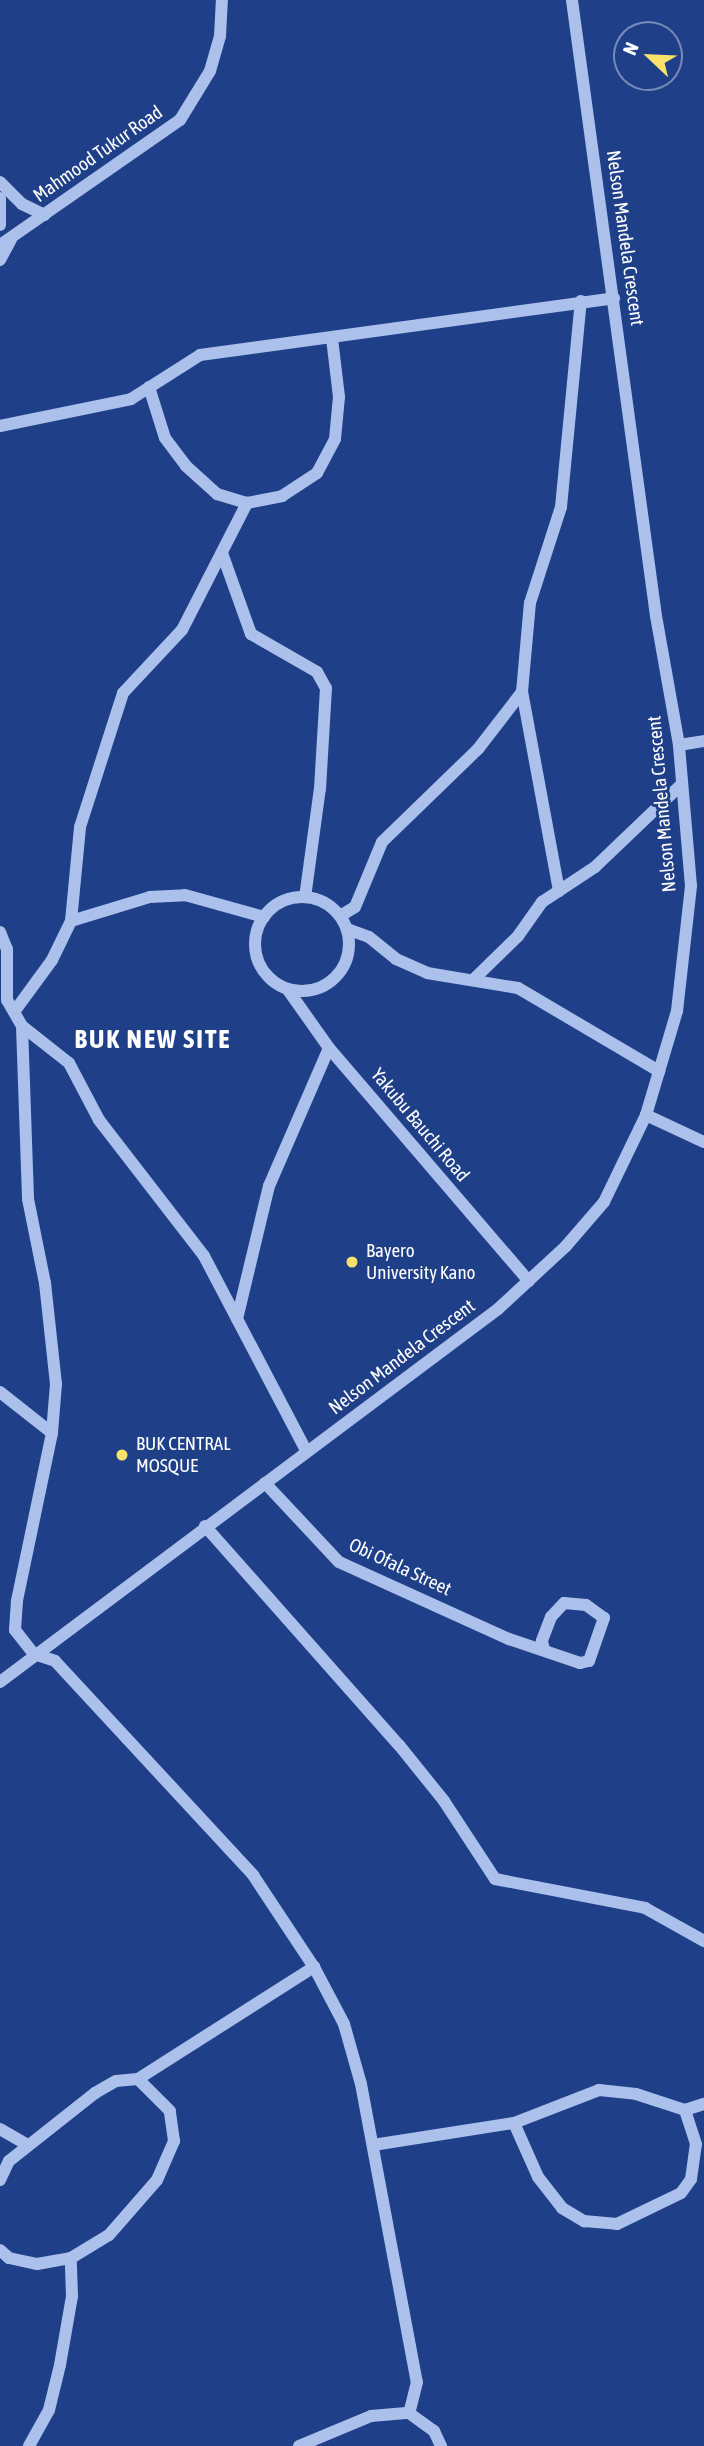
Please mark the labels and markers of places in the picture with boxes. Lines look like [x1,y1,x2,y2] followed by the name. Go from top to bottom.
[366,1240,476,1284] place label: Bayero University Kano
[344,1254,360,1270] marker: Bayero University Kano
[136,1433,230,1477] place label: BUK CENTRAL MOSQUE
[114,1447,130,1463] marker: BUK CENTRAL MOSQUE

